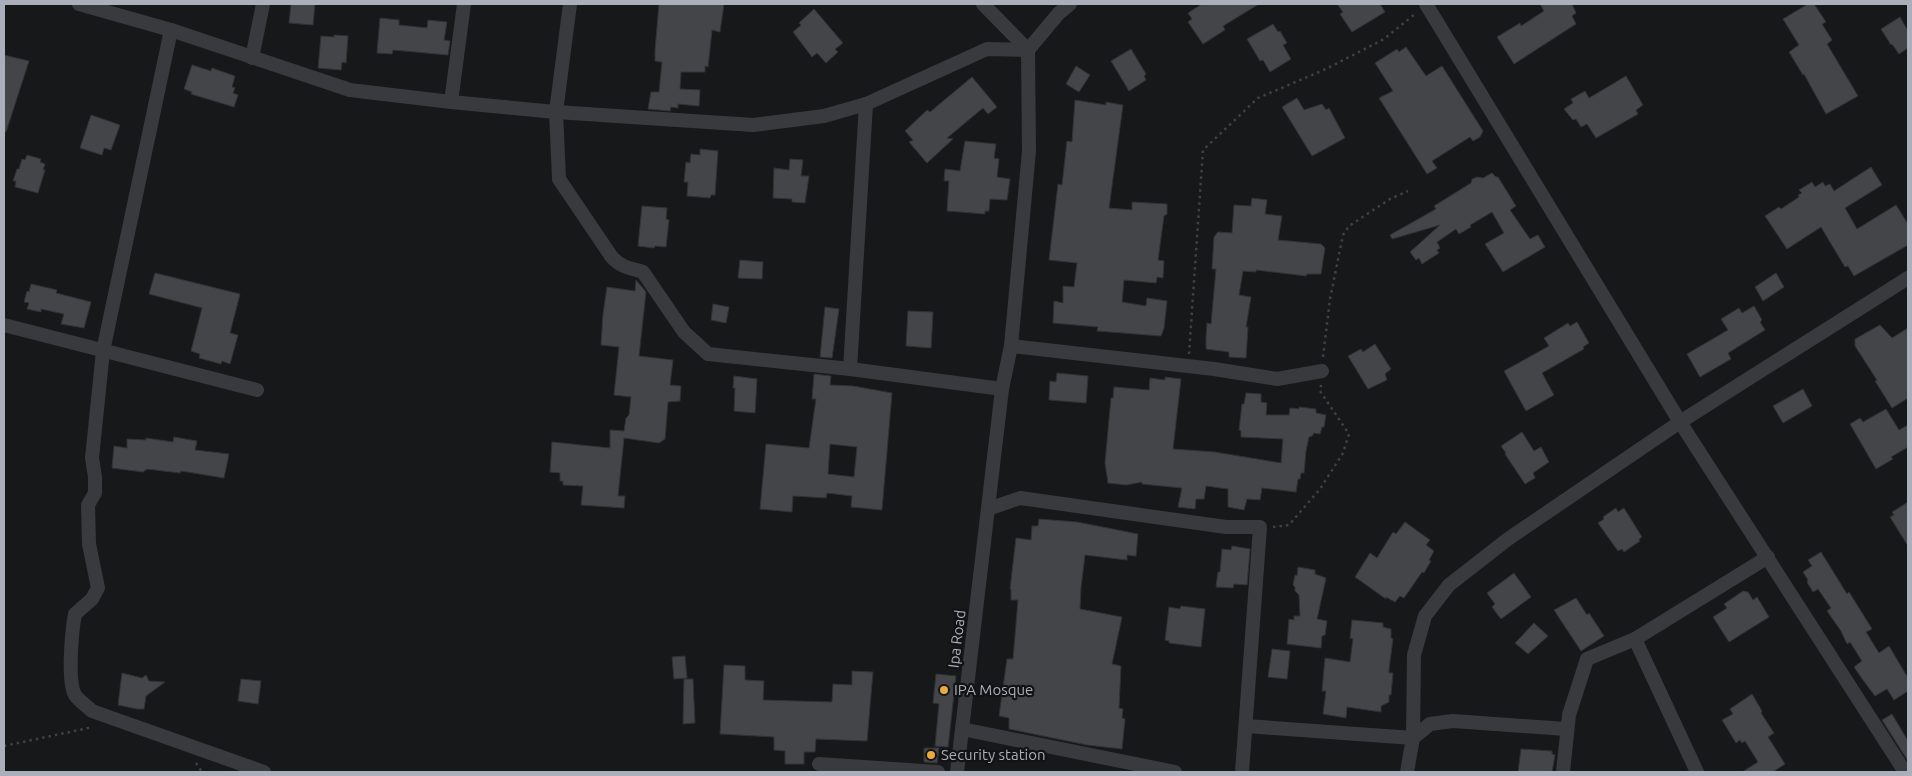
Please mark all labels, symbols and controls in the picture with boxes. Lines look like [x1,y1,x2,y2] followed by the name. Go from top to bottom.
[945,609,968,669] street label: Ipa Road
[954,681,1033,698] place label: IPA Mosque
[938,684,950,696] marker: IPA Mosque
[941,746,1046,763] place label: Security station
[925,749,937,761] marker: Security station

